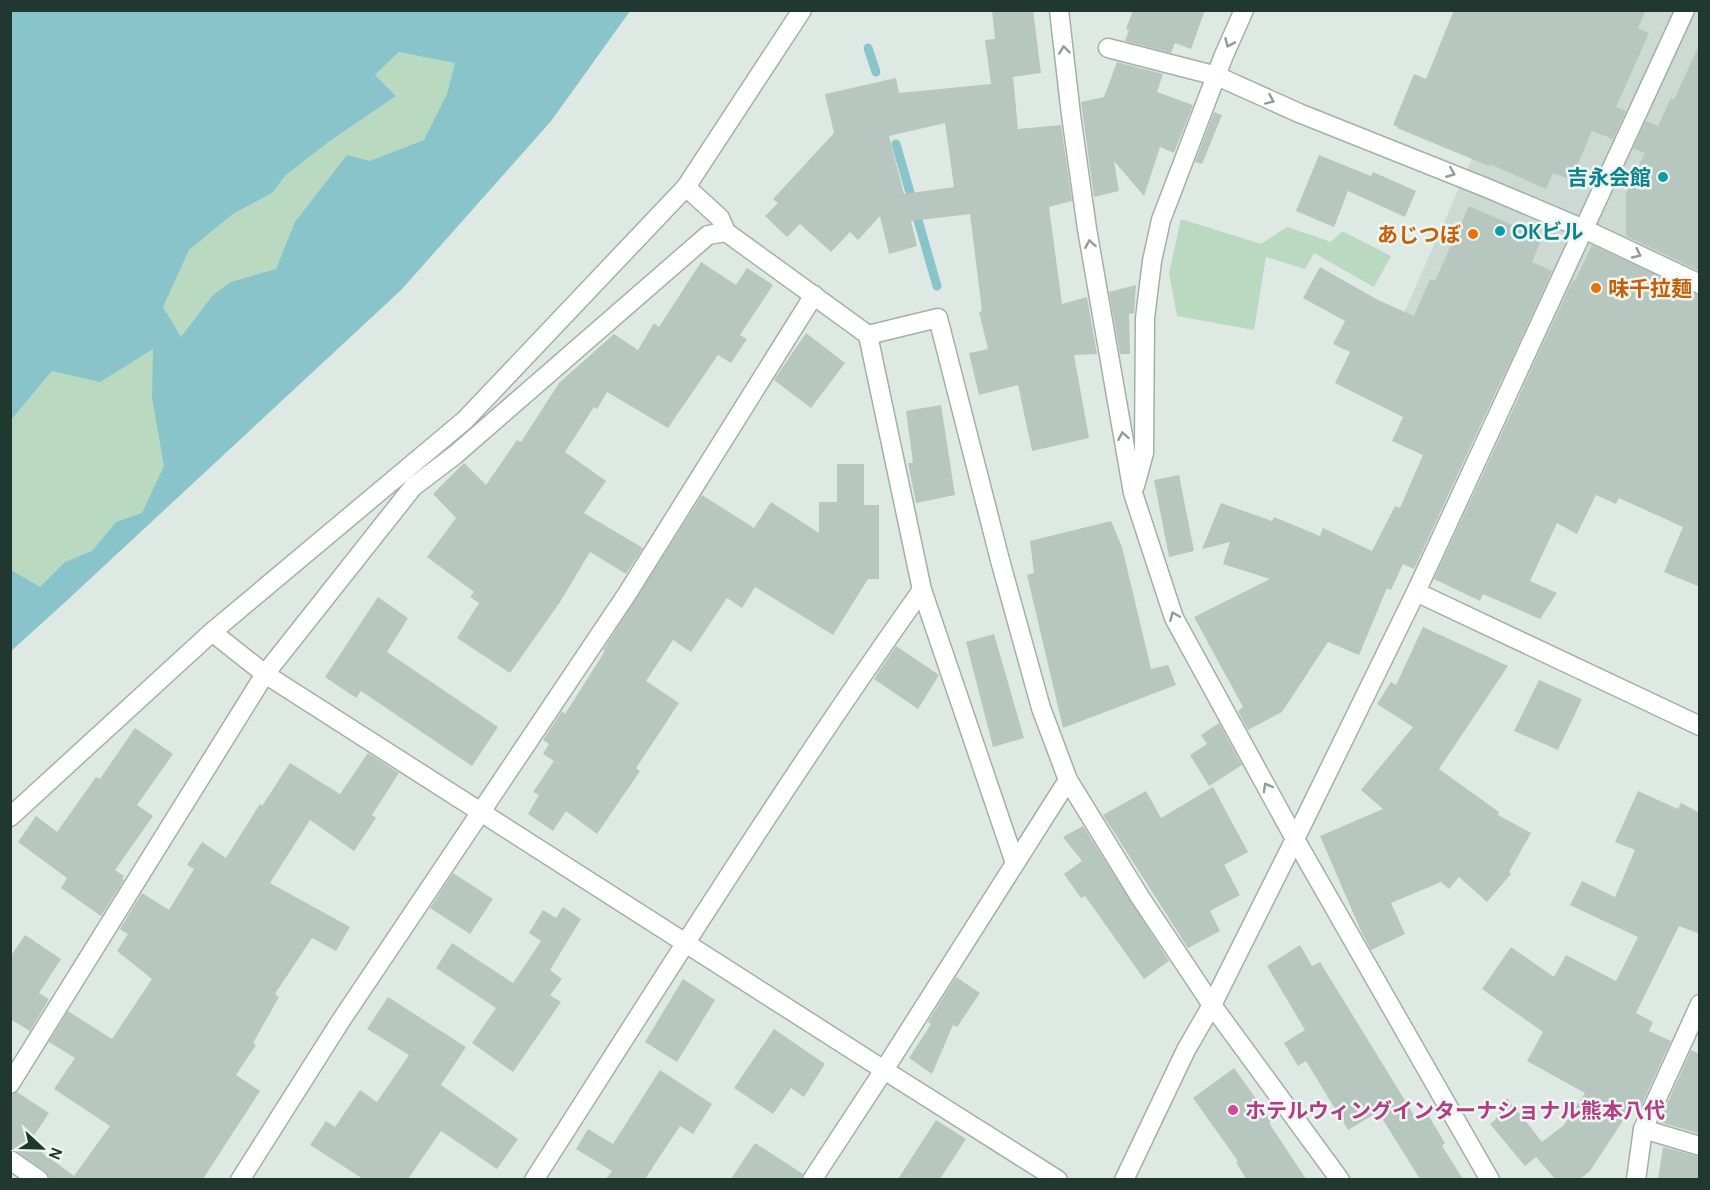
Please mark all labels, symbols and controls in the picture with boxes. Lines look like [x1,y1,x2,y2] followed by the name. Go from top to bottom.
[1225,37,1237,48] one-way arrow
[1058,46,1070,55] one-way arrow
[1264,93,1275,105] one-way arrow
[1567,165,1651,190] place label: 吉永会館
[1445,166,1456,178] one-way arrow
[1656,170,1670,184] marker: 吉永会館
[1512,219,1583,244] place label: OKビル
[1377,222,1461,247] place label: あじつぼ
[1493,224,1507,238] marker: OKビル
[1466,227,1480,241] marker: あじつぼ
[1084,239,1097,249] one-way arrow
[1630,247,1641,259] one-way arrow
[1608,276,1692,301] place label: 味千拉麺
[1589,281,1603,295] marker: 味千拉麺
[1118,431,1130,440] one-way arrow
[1169,611,1181,622] one-way arrow
[1263,783,1274,794] one-way arrow
[1245,1098,1665,1123] place label: ホテルウィングインターナショナル熊本八代
[1226,1103,1240,1117] marker: ホテルウィングインターナショナル熊本八代
[12,1118,72,1178] north arrow
[45,1145,66,1162] text: N

